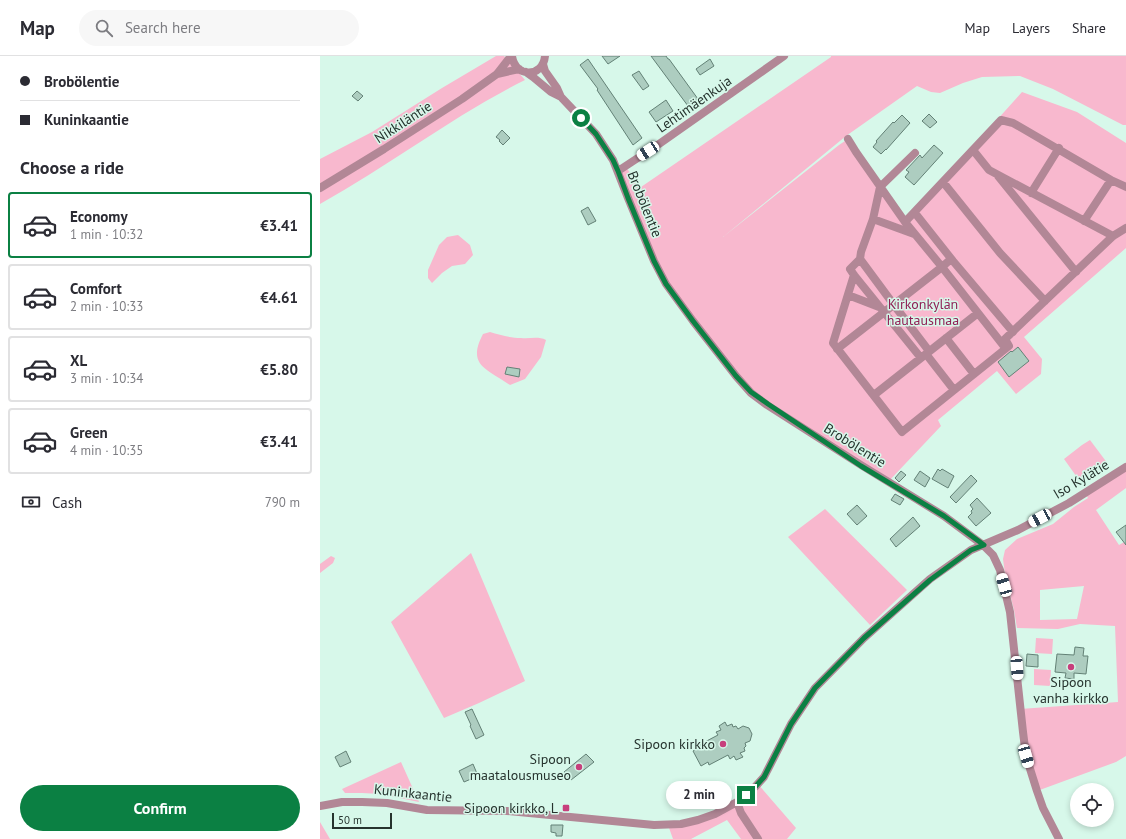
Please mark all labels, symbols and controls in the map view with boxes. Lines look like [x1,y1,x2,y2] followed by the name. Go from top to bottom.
[79,10,359,46] search box
[20,16,55,40] text: Map
[93,17,115,39] icon: search
[125,18,201,37] text: Search here
[964,19,990,37] text: Map
[1012,19,1050,37] text: Layers
[1072,19,1106,37] text: Share
[653,71,735,137] street label: Lehtimäenkuja
[44,72,119,91] text: Brobölentie
[371,97,435,147] street label: Nikkiläntie
[572,109,590,127] route start
[44,110,129,129] text: Kuninkaantie
[635,139,661,163] car
[20,156,124,179] text: Choose a ride
[624,168,666,240] street label: Brobölentie
[22,207,58,243] icon: car
[70,207,128,226] text: Economy
[260,216,298,235] text: €3.41
[70,226,143,243] text: 1 min · 10:32
[22,279,58,315] icon: car
[70,279,122,298] text: Comfort
[260,288,298,307] text: €4.61
[887,295,959,329] park label: Kirkonkylän hautausmaa
[70,298,143,315] text: 2 min · 10:33
[22,351,58,387] icon: car
[70,351,87,370] text: XL
[260,360,298,379] text: €5.80
[70,370,143,387] text: 3 min · 10:34
[821,419,889,471] street label: Brobölentie
[22,423,58,459] icon: car
[70,423,108,442] text: Green
[260,432,298,451] text: €3.41
[70,442,143,459] text: 4 min · 10:35
[1050,455,1112,503] street label: Iso Kylätie
[20,491,42,513] icon: cash
[52,493,82,512] text: Cash
[265,494,300,511] text: 790 m
[1027,507,1053,529] car
[995,572,1013,598] car
[1010,656,1024,680] car
[1066,662,1076,672] marker: Sipoon vanha kirkko
[1033,673,1109,707] place label: Sipoon vanha kirkko
[634,735,715,753] place label: Sipoon kirkko
[718,739,728,749] marker: Sipoon kirkko
[1017,743,1035,769] car
[470,750,571,784] place label: Sipoon maatalousmuseo
[574,762,584,772] marker: Sipoon maatalousmuseo
[373,780,453,806] street label: Kuninkaantie
[666,781,732,809] callout: 2 min
[1070,783,1114,827] map controls
[1070,783,1114,827] button: locate
[20,785,300,831] button: Confirm
[683,786,715,803] text: 2 min
[737,786,755,804] route end
[464,799,558,817] place label: Sipoon kirkko, L
[561,803,571,813] marker: Sipoon kirkko, L
[332,811,392,830] scale bar
[338,813,362,827] text: 50 m

